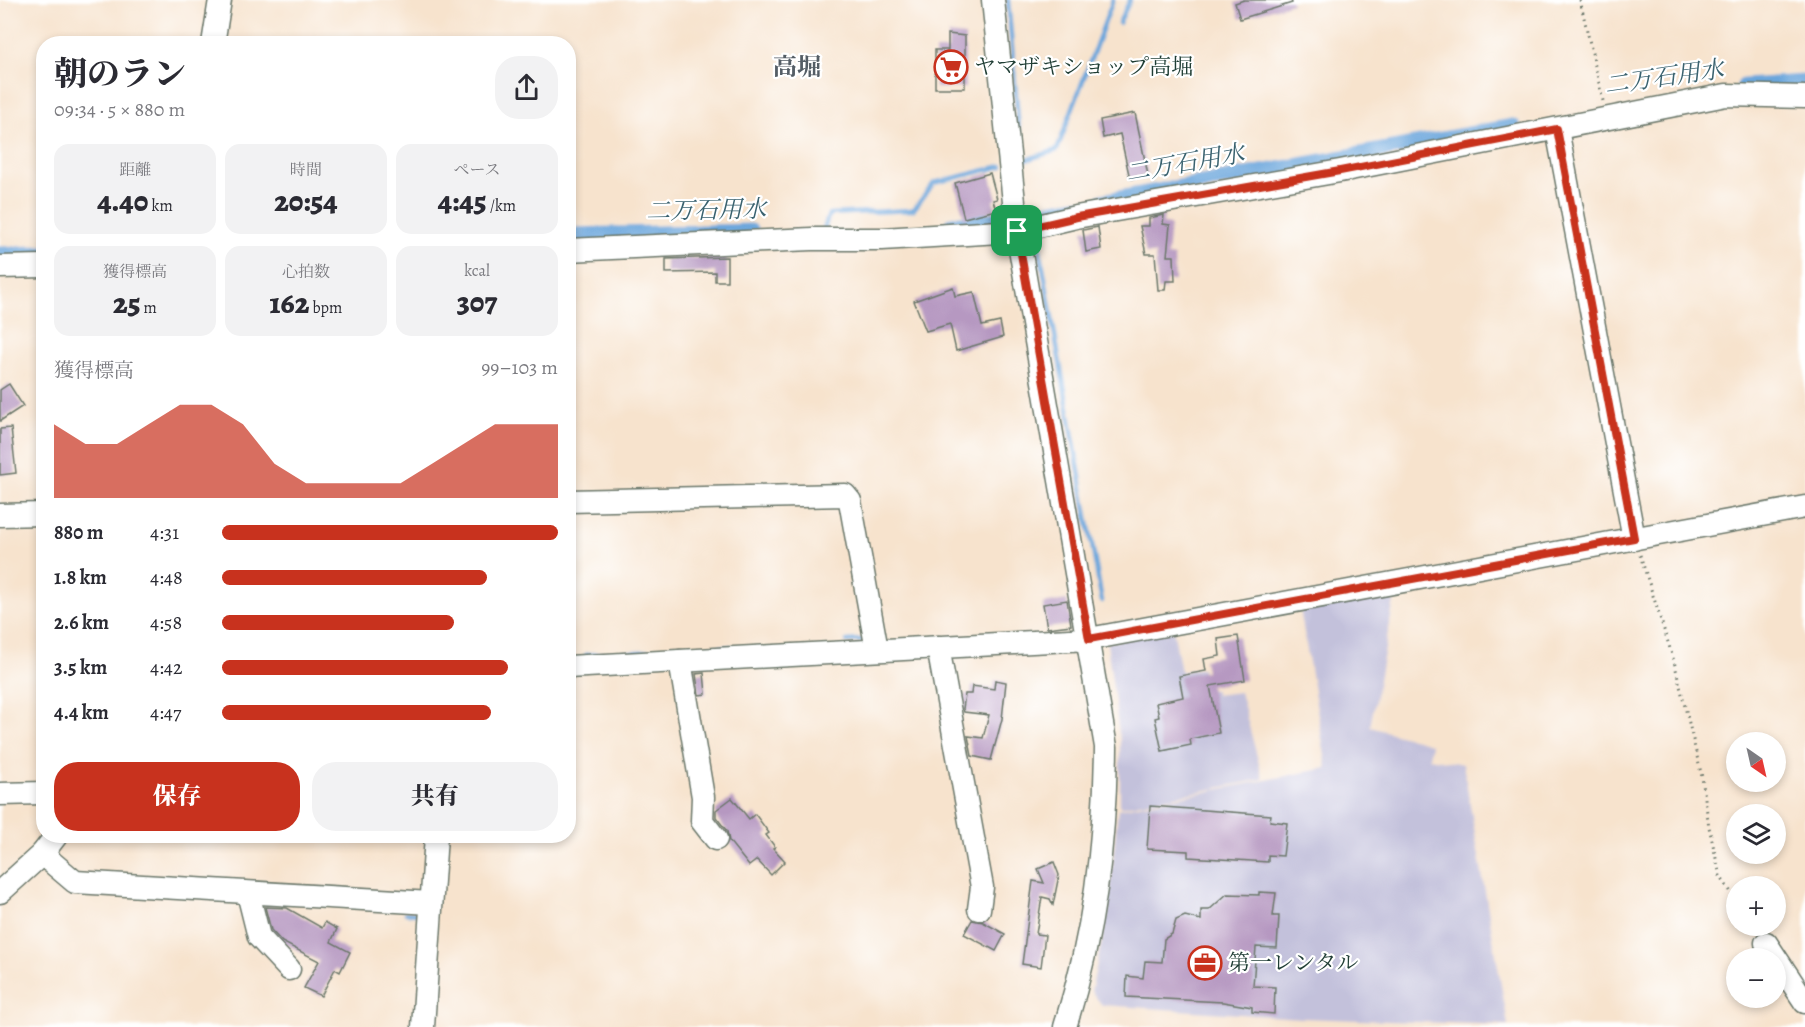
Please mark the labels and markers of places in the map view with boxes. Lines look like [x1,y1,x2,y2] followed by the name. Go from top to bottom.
[933,49,969,85] supermarket icon: ヤマザキショップ高堀
[974,52,1193,82] place label: ヤマザキショップ高堀
[991,205,1042,256] pin
[1187,945,1223,981] office icon: 第一レンタル
[1228,948,1359,978] place label: 第一レンタル

